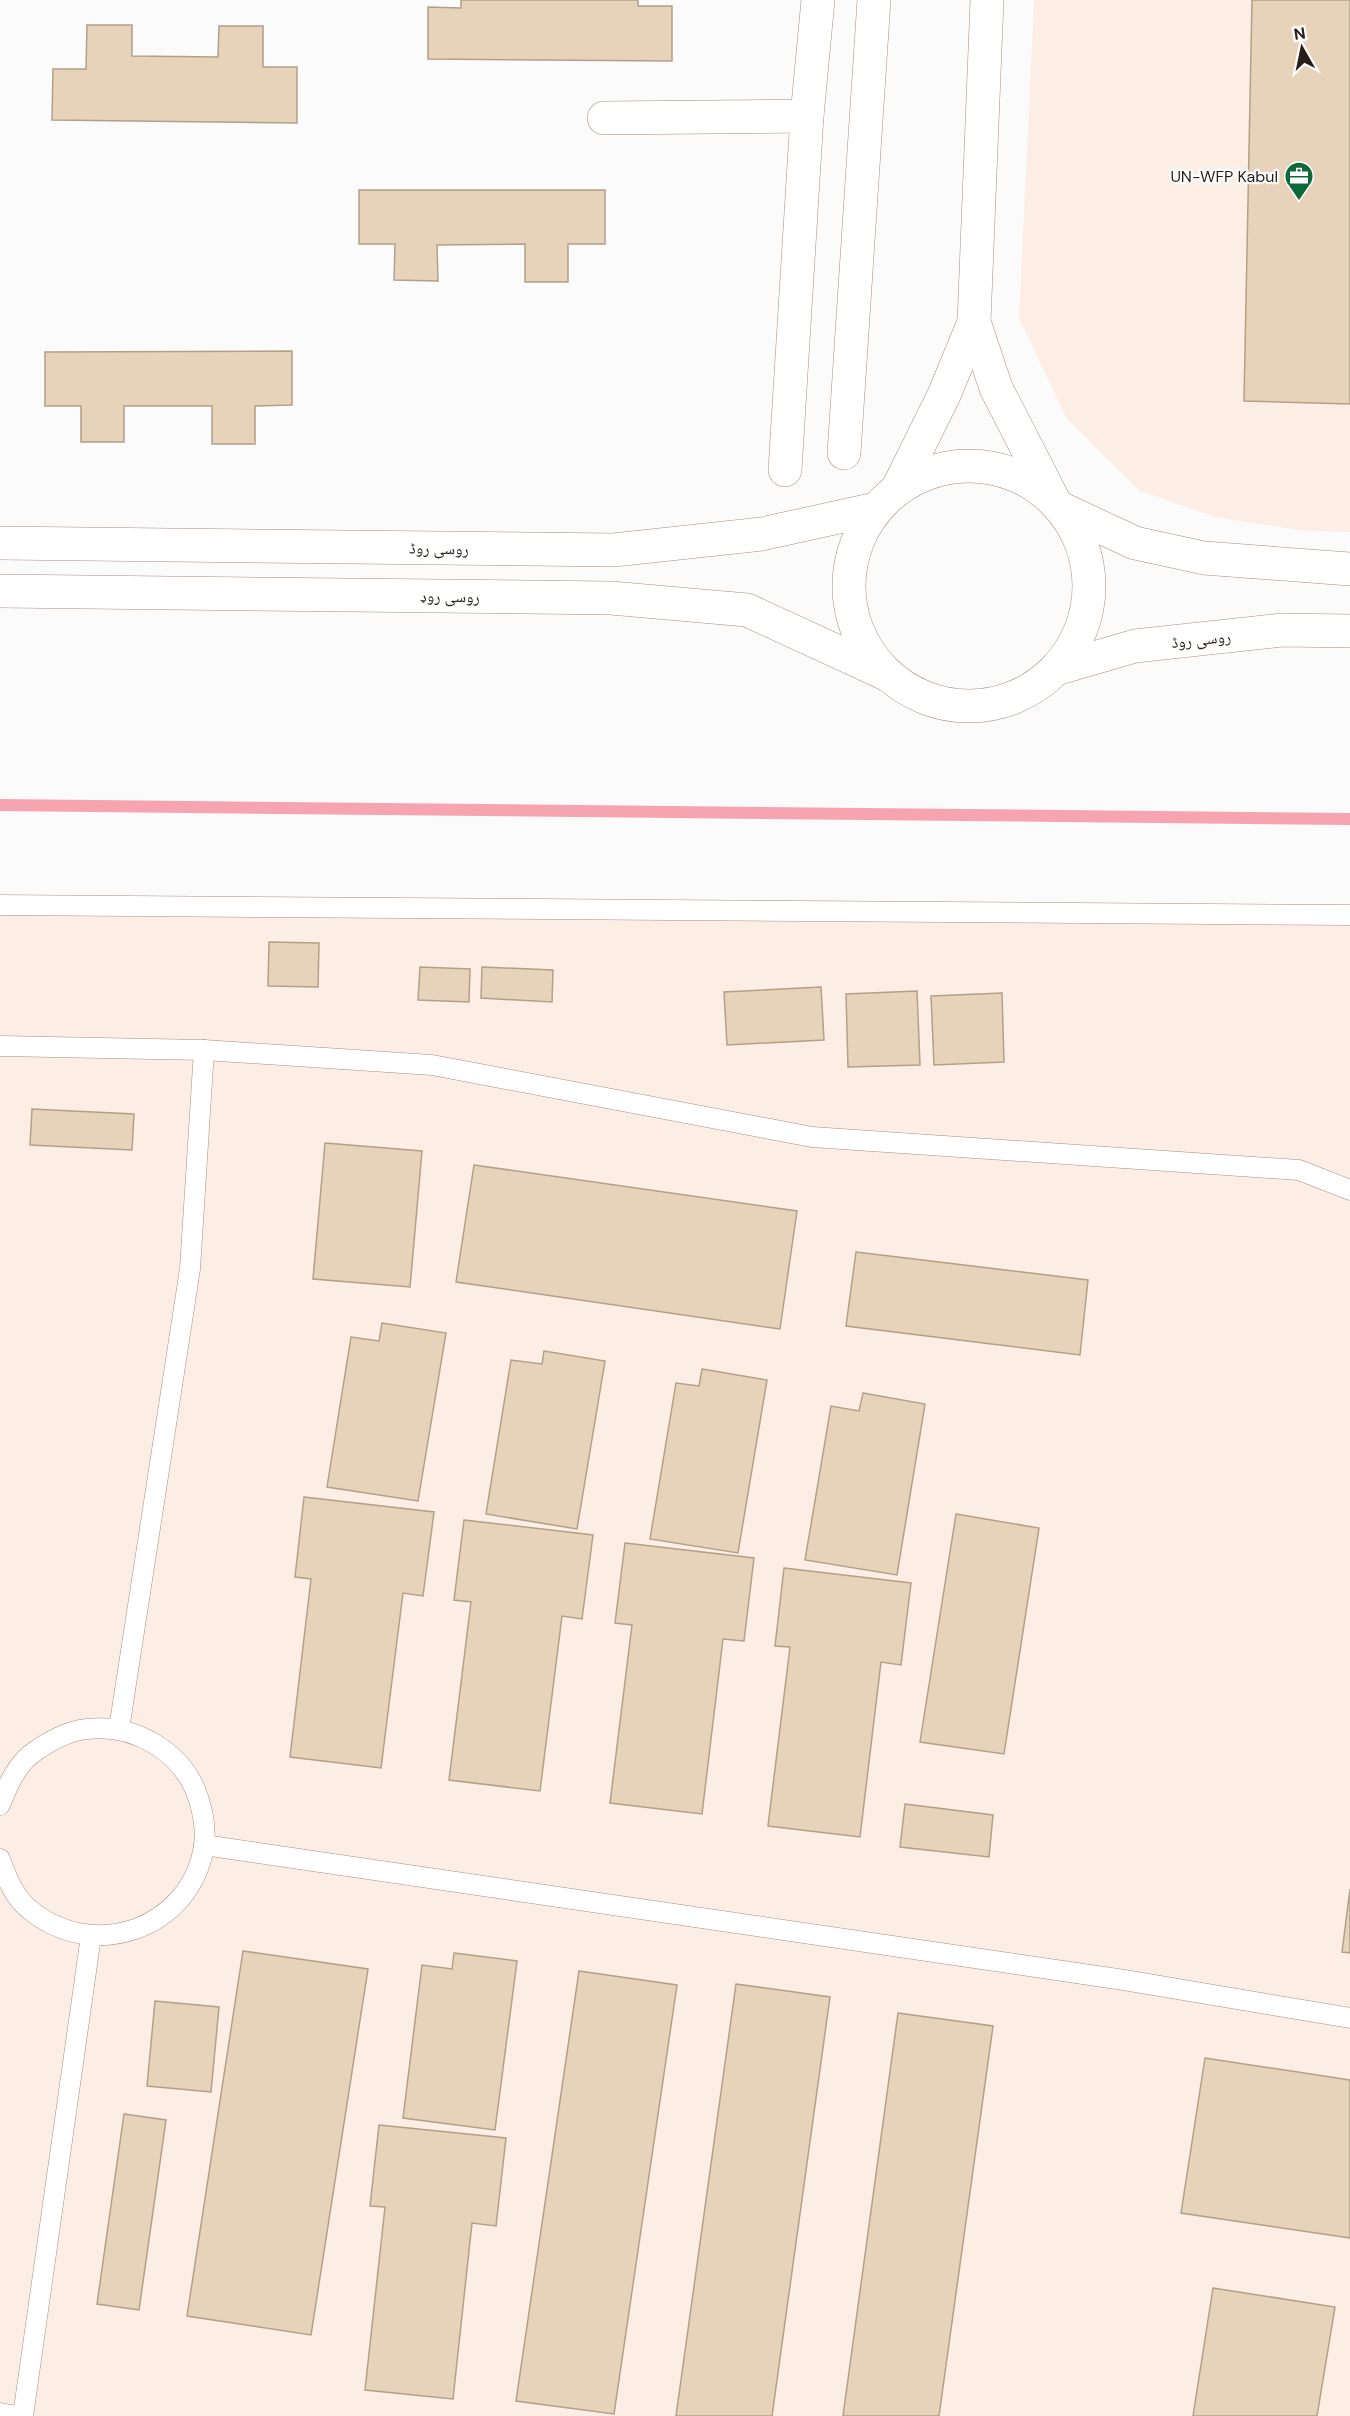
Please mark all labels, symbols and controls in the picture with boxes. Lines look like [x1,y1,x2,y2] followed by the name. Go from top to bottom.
[1272,18,1332,78] north arrow
[1292,22,1307,45] text: N
[1283,160,1315,202] office icon: UN-WFP Kabul
[1170,166,1278,187] place label: UN-WFP Kabul
[409,537,469,560] street label: روسی روڈ
[420,585,480,608] street label: روسی روډ
[1170,626,1232,653] street label: روسی روڈ

